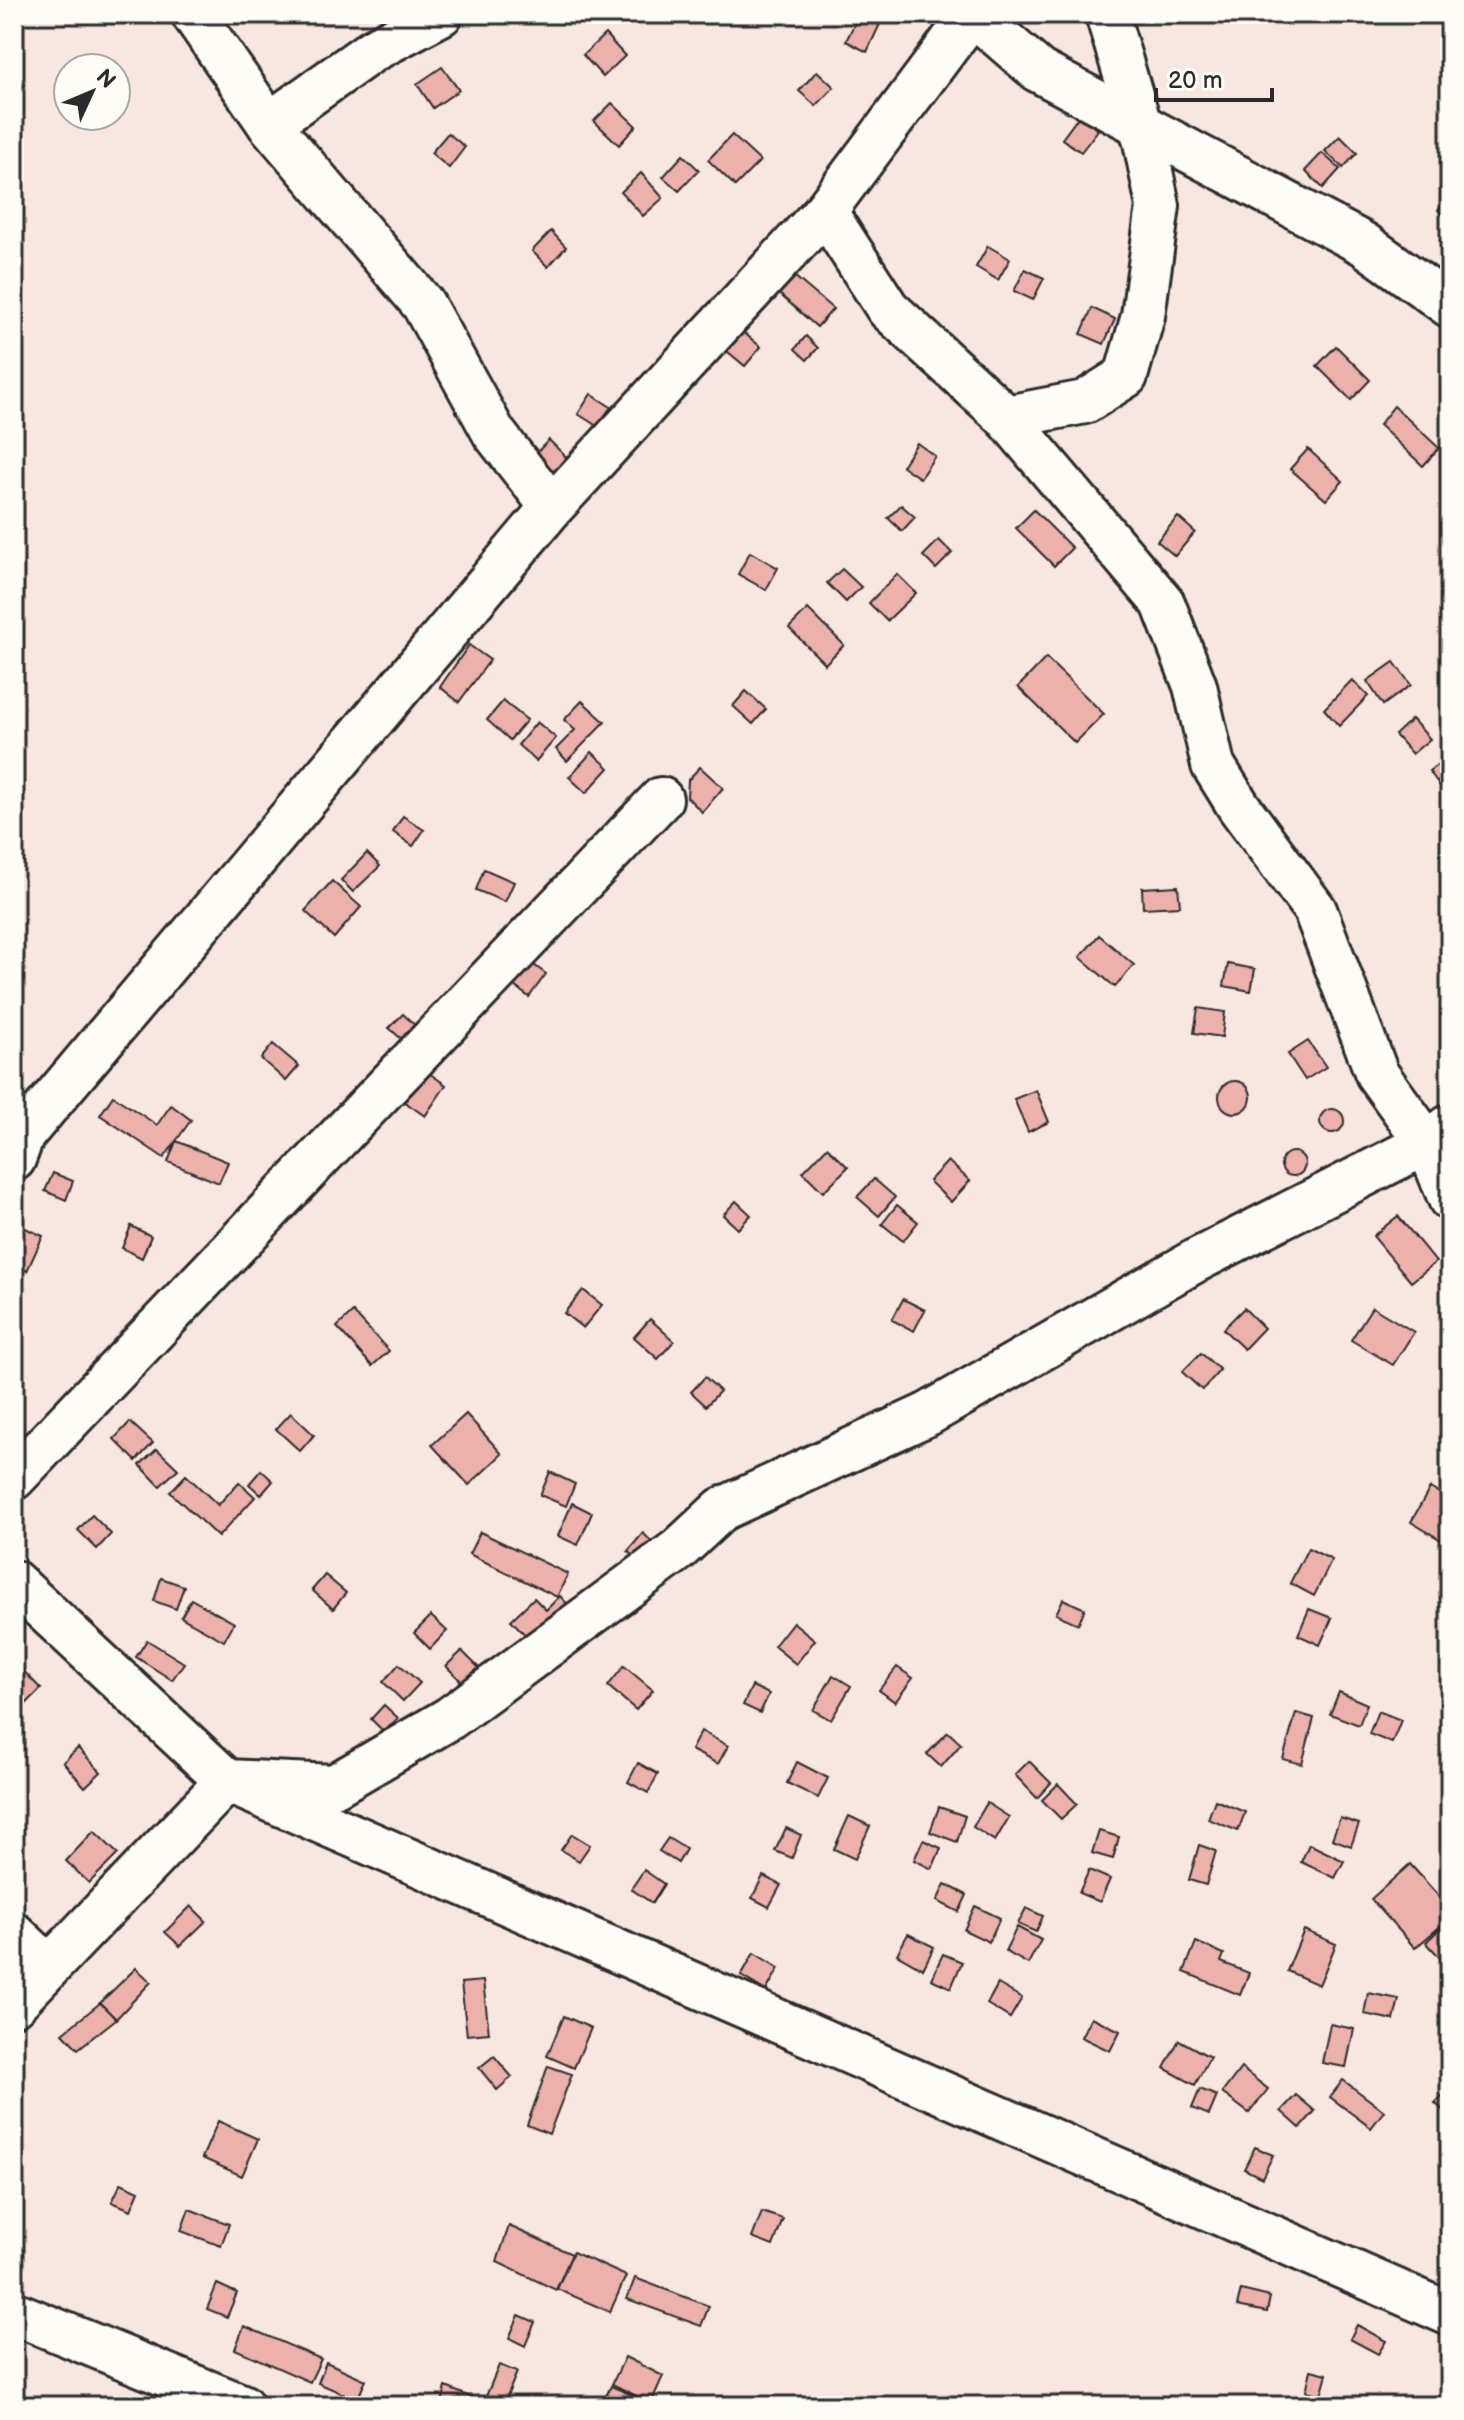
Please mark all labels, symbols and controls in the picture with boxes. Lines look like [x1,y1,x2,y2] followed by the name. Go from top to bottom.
[52,52,132,132] north arrow
[1156,52,1272,102] scale bar
[90,64,121,94] text: N
[1168,66,1223,95] text: 20 m

